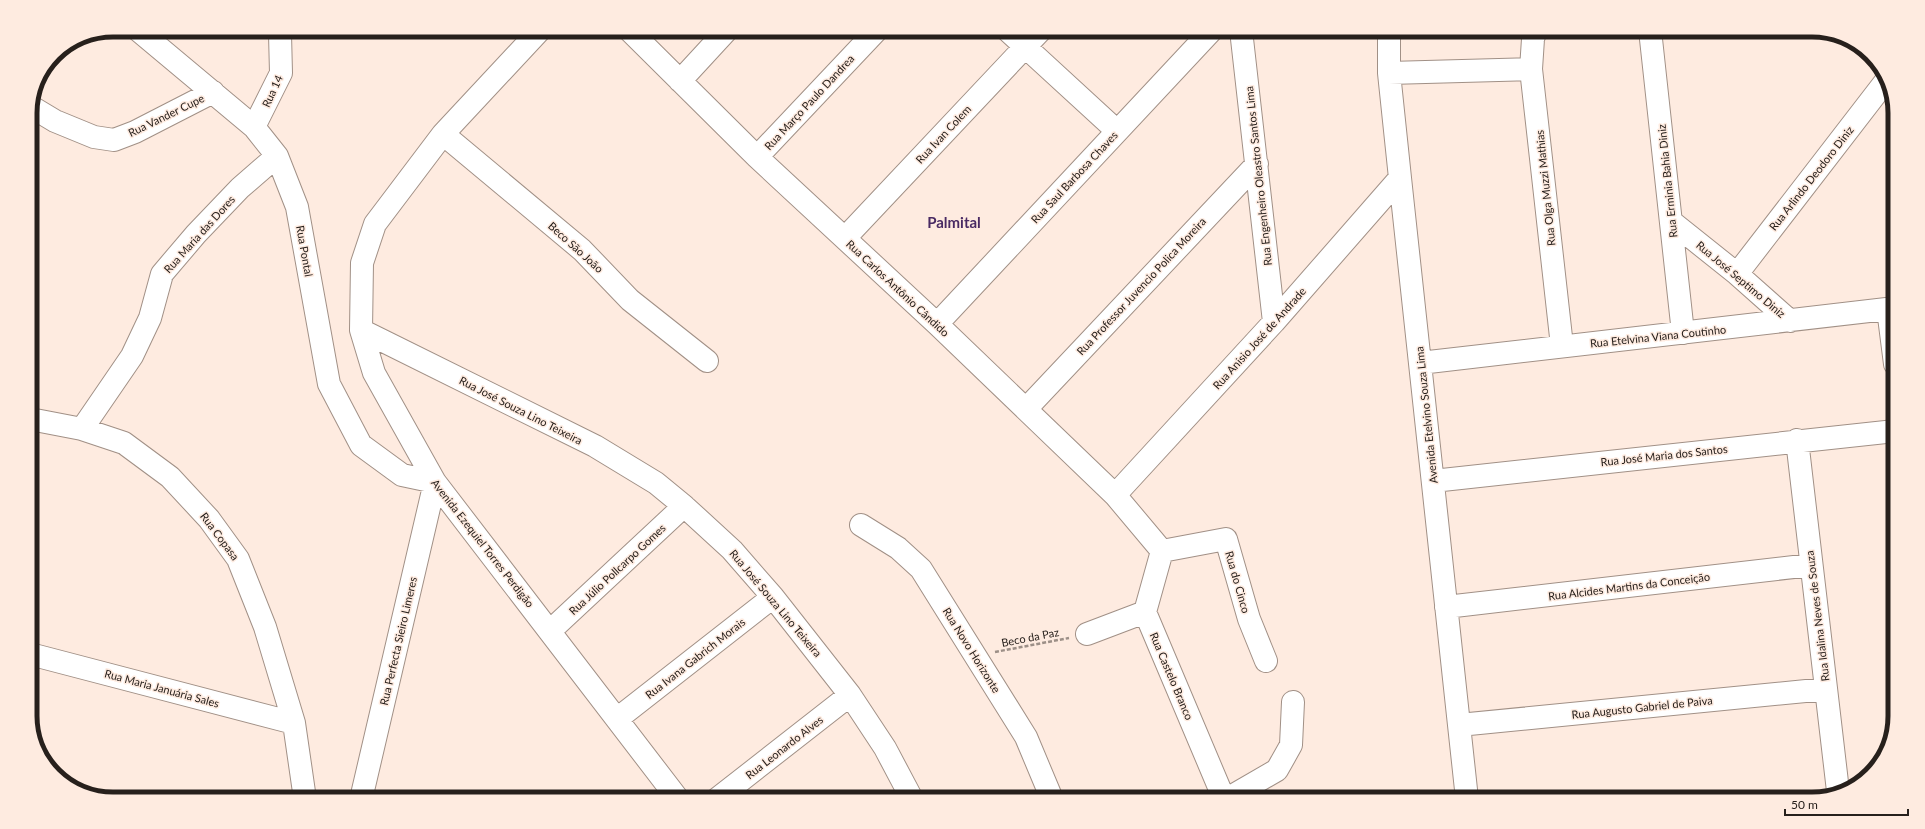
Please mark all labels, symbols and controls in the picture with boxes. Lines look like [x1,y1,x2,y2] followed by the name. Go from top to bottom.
[762,52,856,152] street label: Rua Março Paulo Dandrea
[259,72,285,109] street label: Rua 14
[1242,86,1274,266] street label: Rua Engenheiro Oleastro Santos Lima
[126,91,206,139] street label: Rua Vander Cupe
[913,102,973,166] street label: Rua Ivan Colem
[1655,123,1679,238] street label: Rua Erminia Bahia Diniz
[1766,123,1856,233] street label: Rua Arlindo Deodoro Diniz
[1028,128,1120,226] street label: Rua Saul Barbosa Chaves
[1532,129,1558,247] street label: Rua Olga Muzzi Mathias
[161,192,237,275] street label: Rua Maria das Dores
[927,213,981,231] district label: Palmital
[1074,215,1208,357] street label: Rua Professor Juvencio Polica Moreira
[546,219,606,275] street label: Beco São João
[294,224,316,278] street label: Rua Pontal
[844,237,952,339] street label: Rua Carlos Antônio Cândido
[1694,238,1788,320] street label: Rua José Septimo Diniz
[1210,284,1308,392] street label: Rua Anisio José de Andrade
[1589,322,1727,350] street label: Rua Etelvina Viana Coutinho
[1412,346,1440,484] street label: Avenida Etelvino Souza Lima
[457,373,585,447] street label: Rua José Souza Lino Teixeira
[1600,442,1728,468] street label: Rua José Maria dos Santos
[429,476,537,610] street label: Avenida Ezequiel Torres Perdigão
[198,510,242,562] street label: Rua Copasa
[566,521,668,617] street label: Rua Júlio Pollcarpo Gomes
[727,547,825,659] street label: Rua José Souza Lino Teixeira
[1223,550,1253,614] street label: Rua do Cinco
[1803,550,1831,682] street label: Rua Idalina Neves de Souza
[1547,570,1711,602] street label: Rua Alcides Martins da Conceição
[377,575,419,707] street label: Rua Perfecta Sieiro Limeres
[941,605,1004,695] street label: Rua Novo Horizonte
[643,615,748,701] street label: Rua Ivana Gabrich Morais
[1000,625,1060,649] street label: Beco da Paz
[1148,630,1196,722] street label: Rua Castelo Branco
[103,666,221,710] street label: Rua Maria Januária Sales
[1571,693,1713,721] street label: Rua Augusto Gabriel de Paiva
[743,713,826,781] street label: Rua Leonardo Alves
[1785,791,1908,817] scale bar
[1791,797,1818,812] text: 50 m

